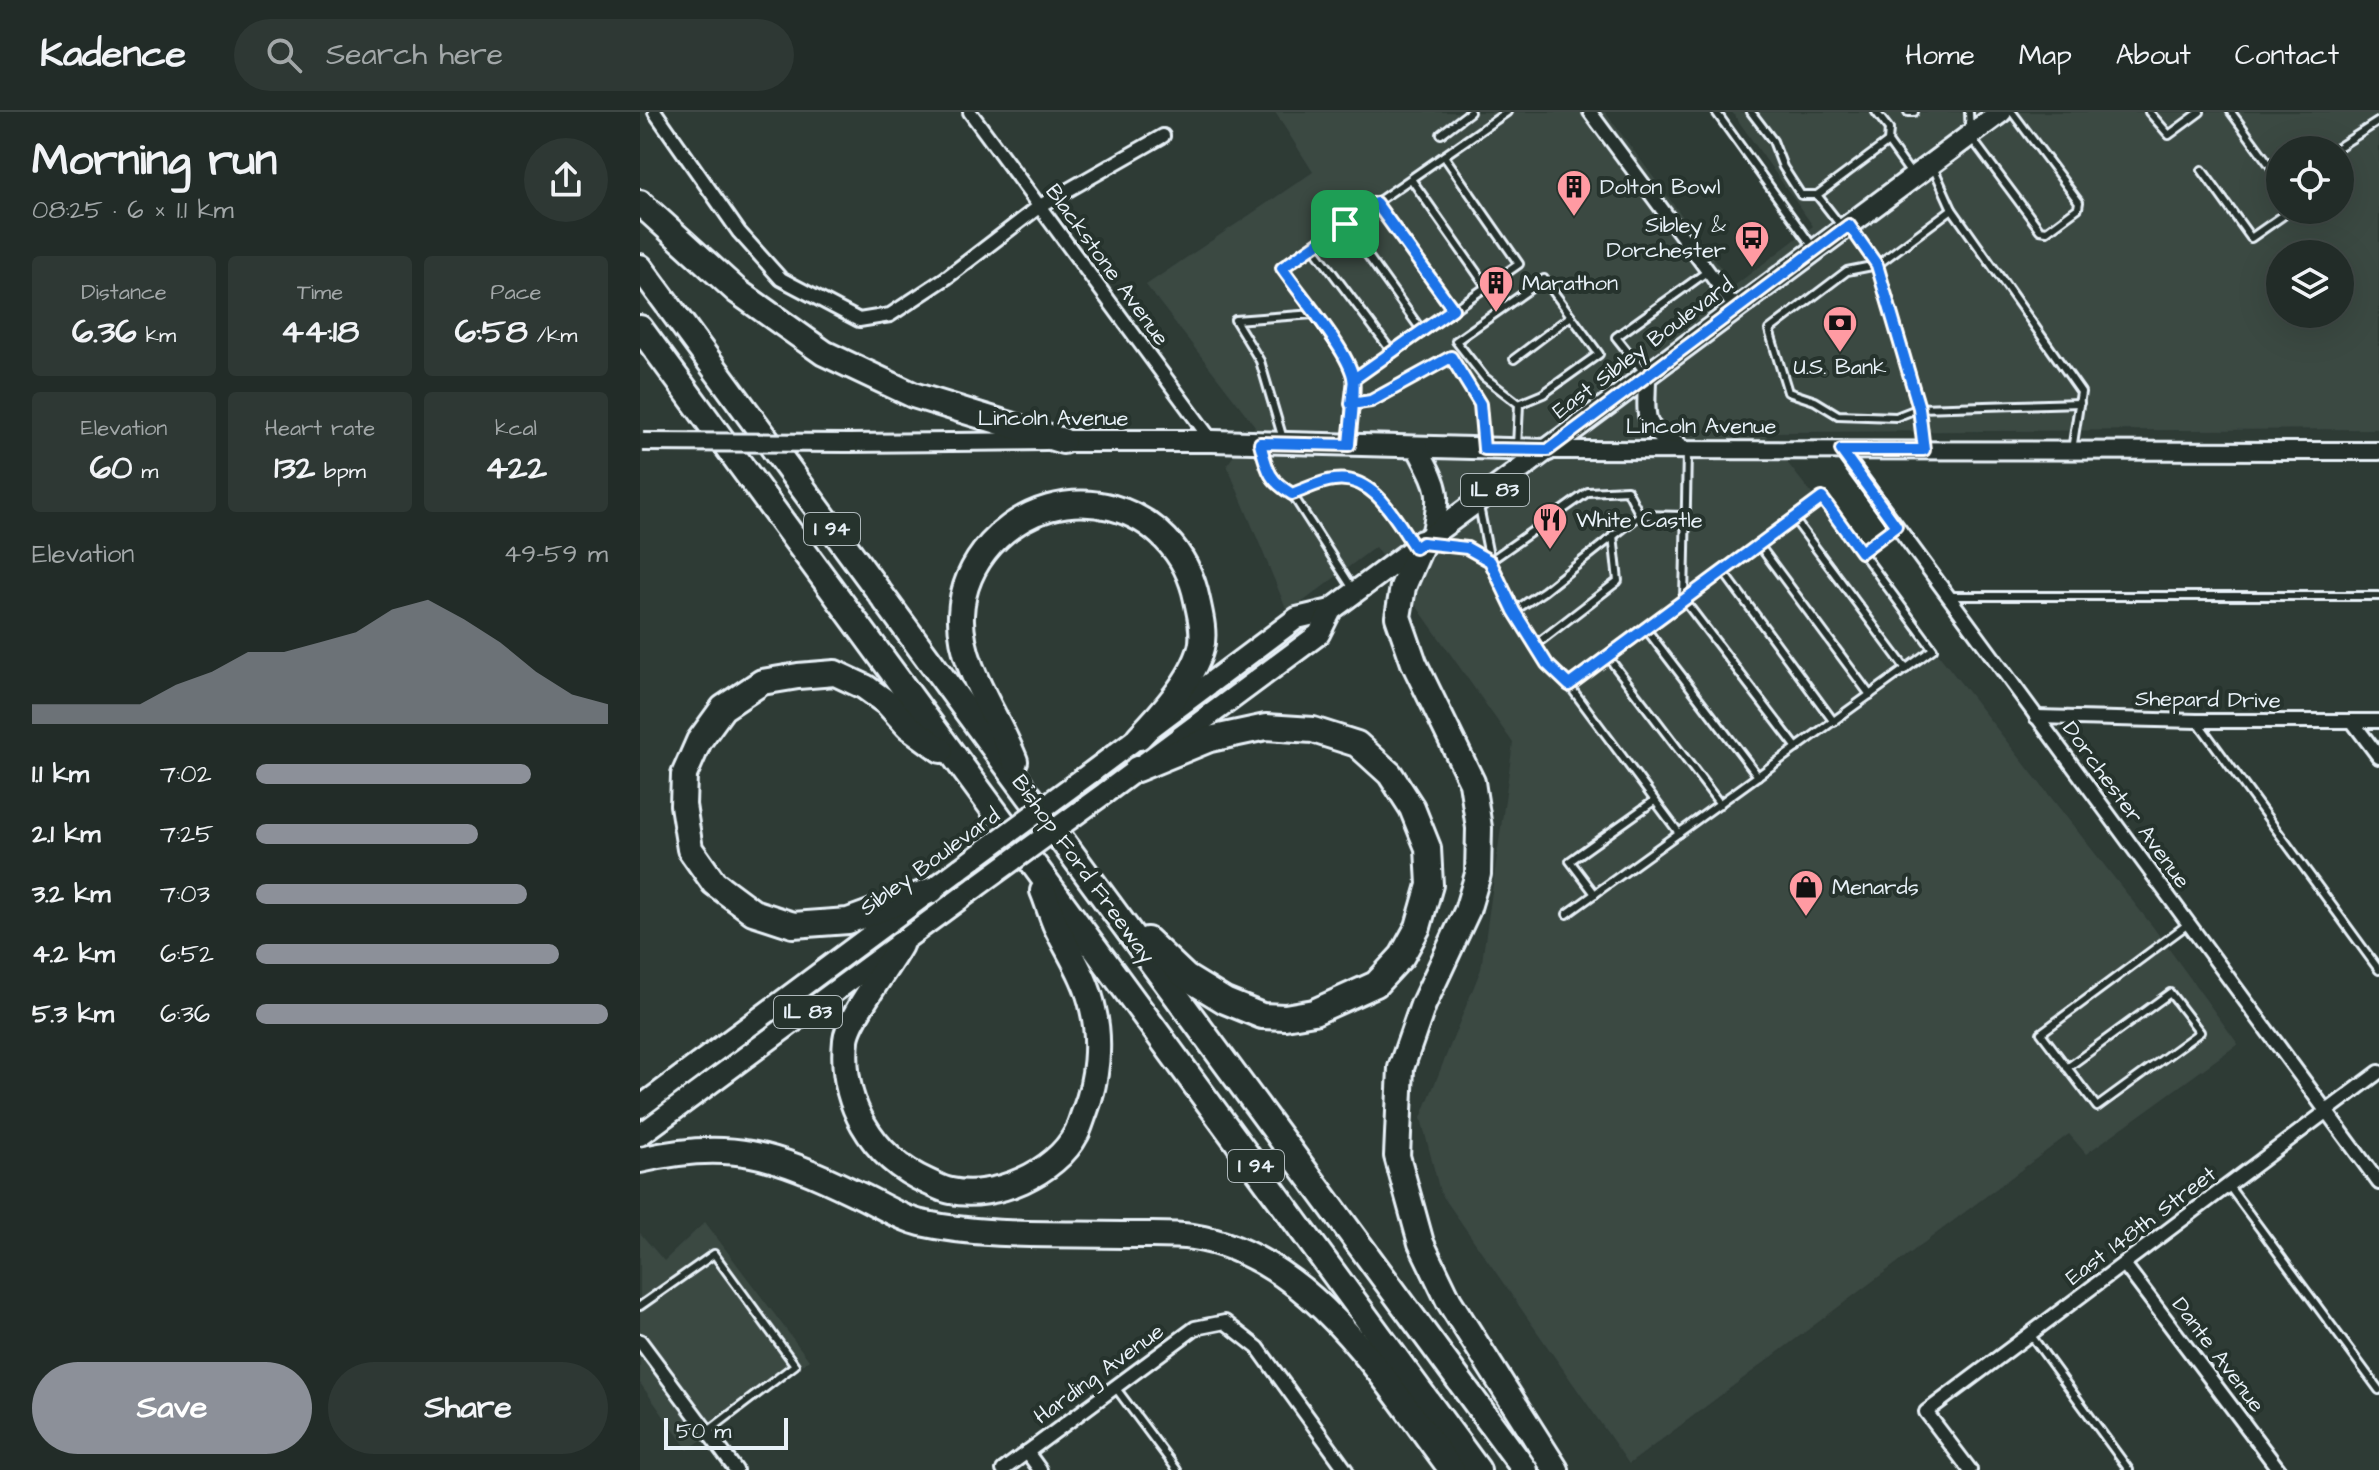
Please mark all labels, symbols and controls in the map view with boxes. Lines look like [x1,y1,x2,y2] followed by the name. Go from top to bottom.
[234,19,794,91] search box
[40,29,186,81] text: Kadence
[262,33,306,77] icon: search
[326,34,503,76] text: Search here
[1905,36,1975,75] text: Home
[2019,36,2072,75] text: Map
[2116,36,2191,75] text: About
[2235,36,2339,75] text: Contact
[32,131,277,192] text: Morning run
[2266,136,2354,328] map controls
[2266,136,2354,224] button: locate
[524,138,608,222] button: share
[1555,168,1593,218] building icon: Dolton Bowl
[1600,172,1720,203] place label: Dolton Bowl
[1038,178,1176,352] street label: Blackstone Avenue
[1311,190,1379,258] pin
[32,192,234,228] text: 08:25 · 6 × 1.1 km
[1323,202,1367,246] icon: arrive
[1607,210,1726,266] place label: Sibley & Dorchester
[1733,219,1771,269] bus stop icon: Sibley & Dorchester
[2266,240,2354,328] button: layers
[1477,264,1515,314] building icon: Marathon
[1522,268,1618,299] place label: Marathon
[1546,270,1741,427] street label: East Sibley Boulevard
[81,277,167,308] text: Distance
[297,277,343,308] text: Time
[490,277,542,308] text: Pace
[1821,304,1859,354] bank icon: U.S. Bank
[72,308,137,356] text: 6.36
[281,308,359,356] text: 44:18
[455,308,528,356] text: 6:58
[137,320,176,351] text: km
[528,320,577,351] text: /km
[1794,352,1887,383] place label: U.S. Bank
[978,403,1128,434] street label: Lincoln Avenue
[1626,411,1776,442] street label: Lincoln Avenue
[81,413,167,444] text: Elevation
[265,413,375,444] text: Heart rate
[495,413,537,444] text: kcal
[90,444,132,492] text: 60
[274,444,315,492] text: 132
[485,444,547,492] text: 422
[132,456,158,487] text: m
[315,456,366,487] text: bpm
[1461,474,1529,506] road number: IL 83
[1531,501,1569,551] restaurant icon: White Castle
[1576,505,1703,536] place label: White Castle
[804,513,860,545] road number: I 94
[32,536,134,572] text: Elevation
[504,536,608,572] text: 49–59 m
[2135,683,2281,717] street label: Shepard Drive
[2055,715,2197,895] street label: Dorchester Avenue
[32,756,89,792] text: 1.1 km
[160,756,212,792] text: 7:02
[1003,768,1162,970] street label: Bishop Ford Freeway
[853,800,1007,924] street label: Sibley Boulevard
[32,816,100,852] text: 2.1 km
[160,816,214,852] text: 7:25
[1787,868,1825,918] shop icon: Menards
[1832,872,1919,903] place label: Menards
[32,876,110,912] text: 3.2 km
[160,876,210,912] text: 7:03
[32,936,115,972] text: 4.2 km
[160,936,214,972] text: 6:52
[32,996,114,1032] text: 5.3 km
[160,996,210,1032] text: 6:36
[774,996,842,1028] road number: IL 83
[1228,1150,1284,1182] road number: I 94
[2059,1159,2223,1293] street label: East 148th Street
[2164,1291,2272,1419] street label: Dante Avenue
[1028,1316,1171,1433] street label: Harding Avenue
[32,1362,312,1454] button: Save
[328,1362,608,1454] button: Share
[664,1414,788,1450] scale bar
[676,1416,731,1447] text: 50 m

